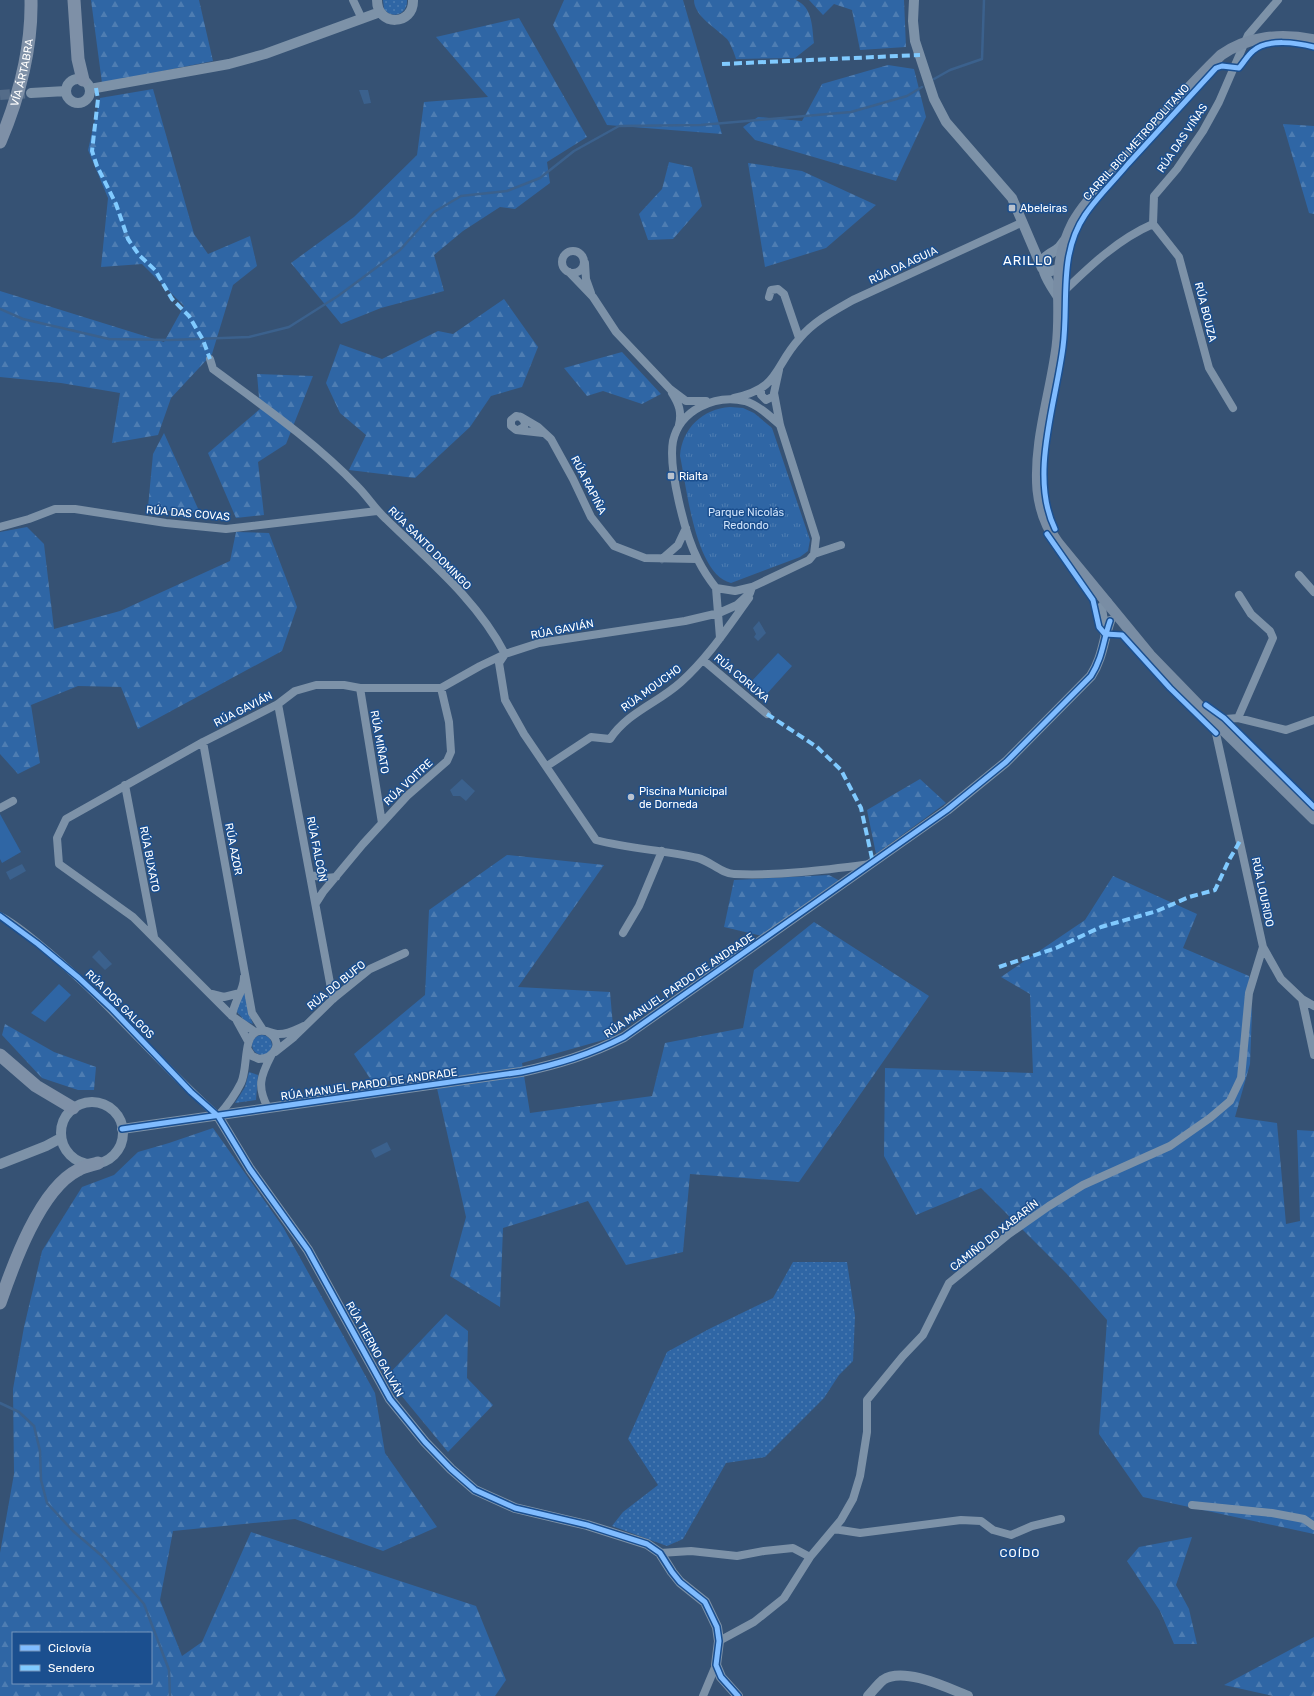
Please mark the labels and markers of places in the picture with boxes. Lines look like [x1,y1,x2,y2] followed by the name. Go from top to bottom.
[1020,202,1068,215] place label: Abeleiras
[1007,203,1017,213] marker: Abeleiras
[679,470,708,483] place label: Rialta
[666,471,676,481] marker: Rialta
[639,785,727,811] place label: Piscina Municipal de Dorneda
[626,792,636,802] marker: Piscina Municipal de Dorneda

